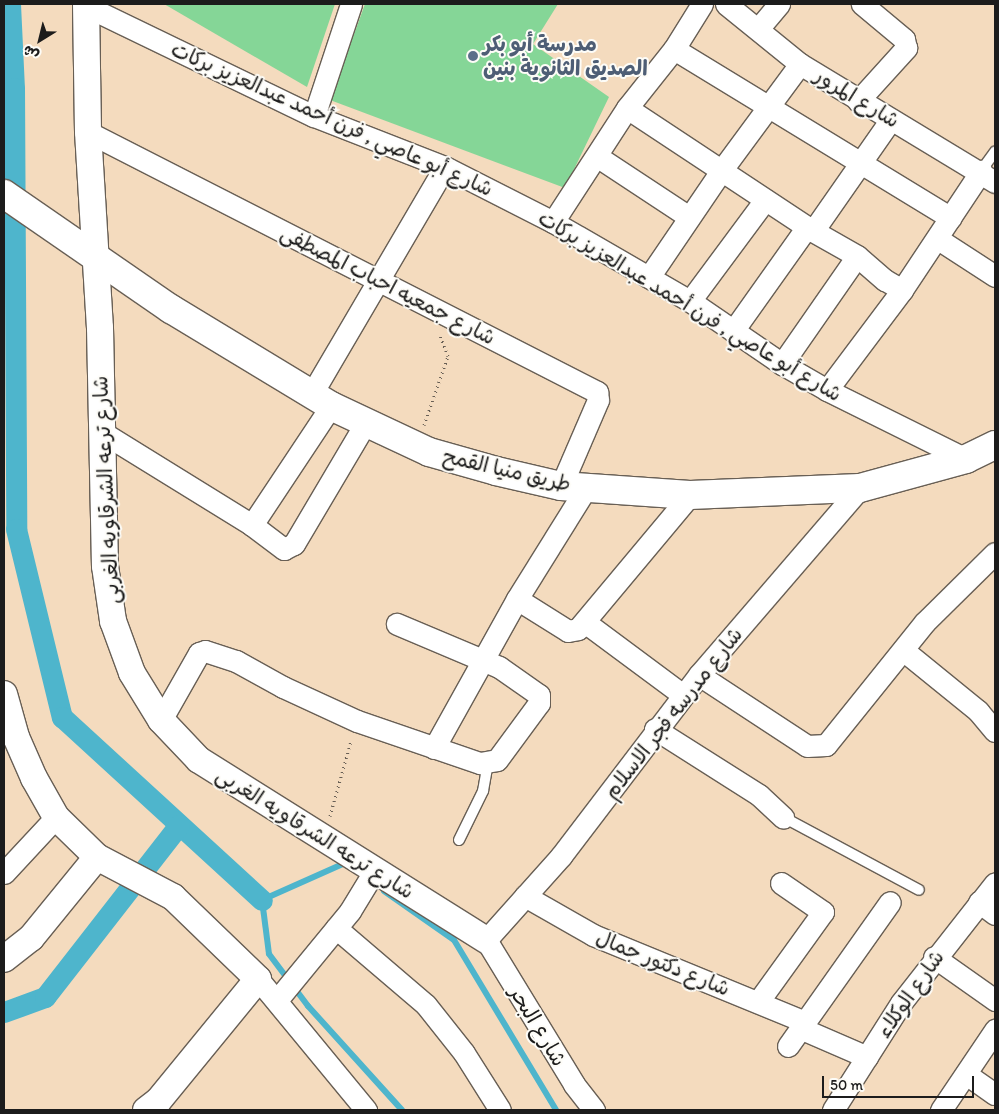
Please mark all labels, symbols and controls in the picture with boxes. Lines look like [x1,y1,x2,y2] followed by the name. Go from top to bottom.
[15,15,65,65] north arrow
[483,31,648,81] place label: مدرسة أبو بكر الصديق الثانوية بنين
[167,36,497,202] street label: شارع أبو عاصي , فرن أحمد عبدالعزيز بركات
[20,41,42,64] text: ش
[467,50,479,62] marker: مدرسة أبو بكر الصديق الثانوية بنين
[810,63,904,133] street label: شارع المرور
[534,205,846,407] street label: شارع أبو عاصي , فرن أحمد عبدالعزيز بركات
[277,220,499,350] street label: شارع جمعيه احباب المصطفى
[87,375,125,605] street label: شارع ترعه الشرقاويه الغربى
[441,443,573,497] street label: طريق منيا القمح
[598,622,748,804] street label: شارع مدرسه فجر الاسلام
[211,762,419,904] street label: شارع ترعه الشرقاويه الغربى
[592,925,734,1001] street label: شارع دكتور جمال
[871,945,949,1043] street label: شارع الوكلاء
[504,981,572,1071] street label: شارع البحر
[824,1066,976,1098] scale bar
[830,1076,863,1094] text: 50 m

